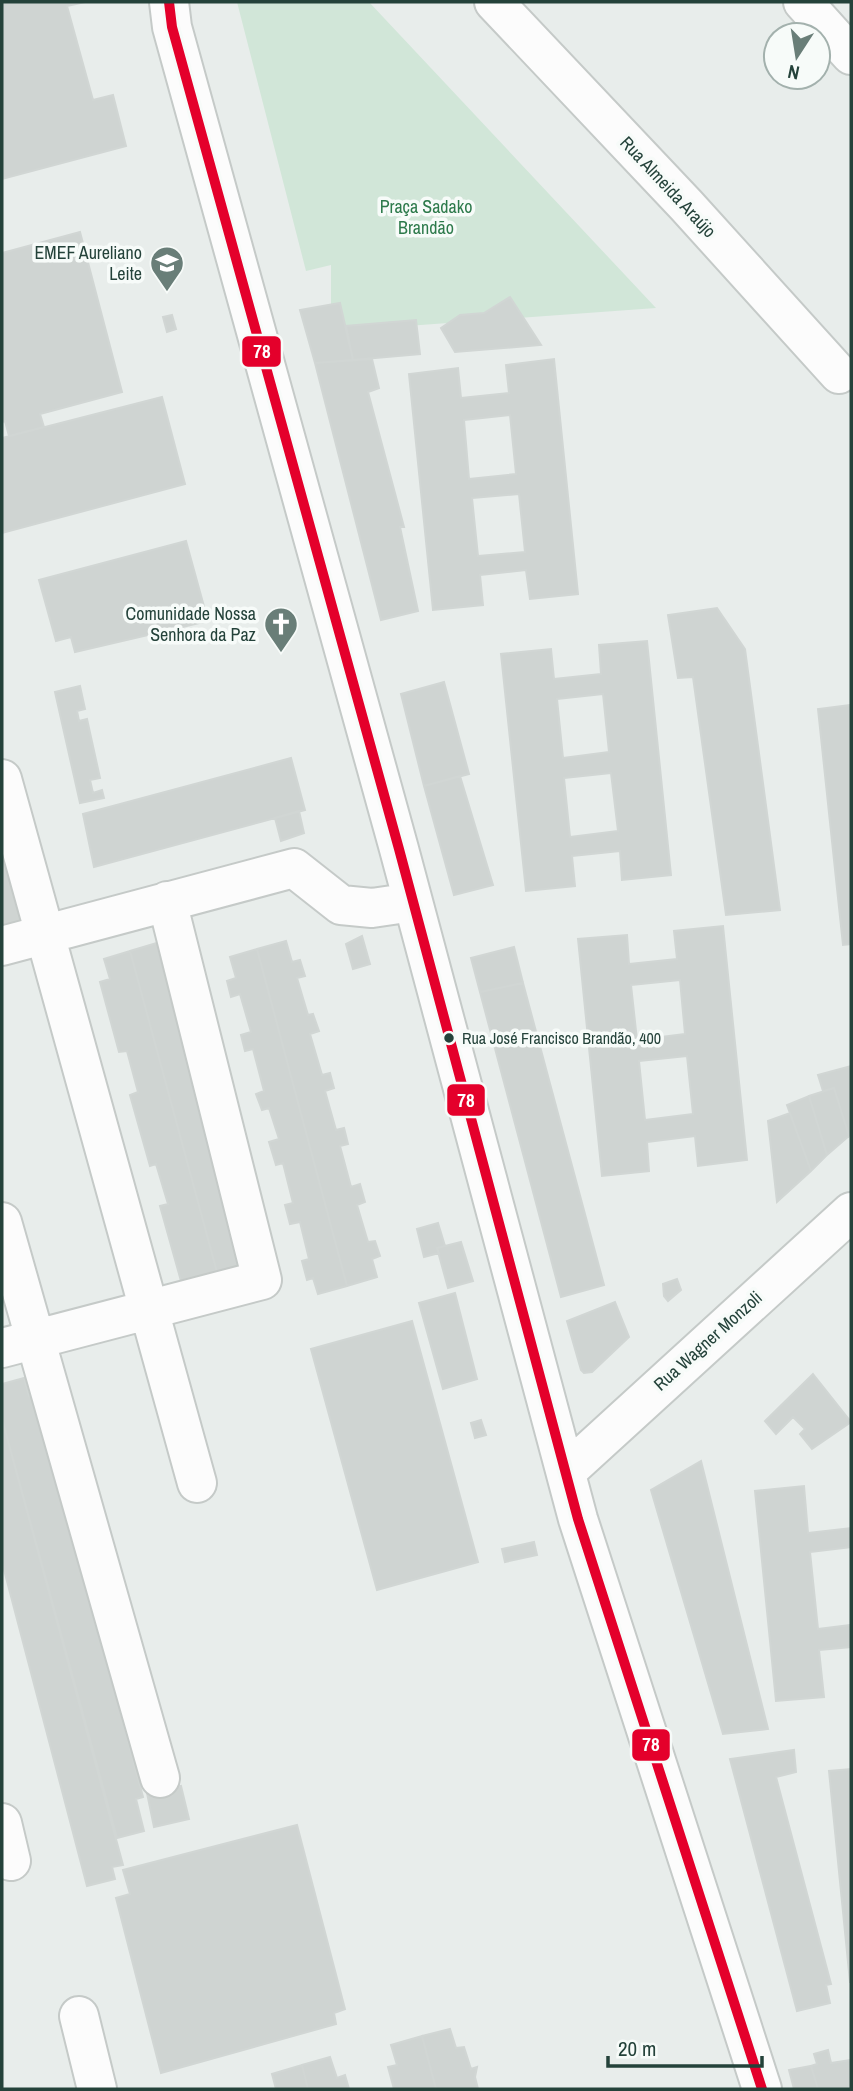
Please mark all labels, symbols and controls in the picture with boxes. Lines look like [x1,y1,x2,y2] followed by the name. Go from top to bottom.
[762,21,832,91] north arrow
[785,59,802,87] text: N
[615,130,722,243] street label: Rua Almeida Araújo
[380,194,472,240] park label: Praça Sadako Brandão
[35,240,142,286] place label: EMEF Aureliano Leite
[148,244,186,293] school or university icon: EMEF Aureliano Leite
[241,335,282,368] line badge: 78
[253,338,271,364] text: 78
[126,601,256,647] place label: Comunidade Nossa Senhora da Paz
[262,605,300,654] church icon: Comunidade Nossa Senhora da Paz
[462,1027,661,1049] place label: Rua José Francisco Brandão, 400
[442,1031,456,1045] marker: Rua José Francisco Brandão, 400
[446,1083,486,1117] line badge: 78
[457,1087,475,1113] text: 78
[648,1285,767,1396] street label: Rua Wagner Monzoli
[631,1728,671,1762] line badge: 78
[642,1731,660,1757] text: 78
[608,2024,762,2068] scale bar
[618,2034,656,2063] text: 20 m

